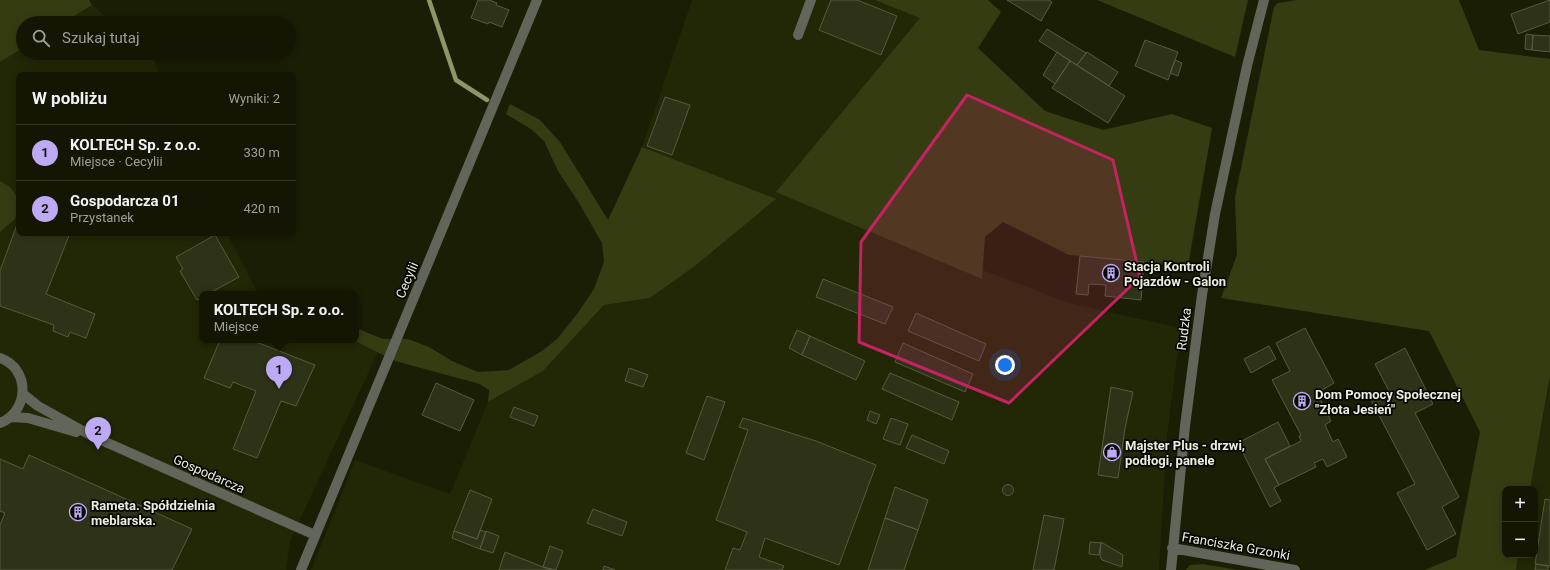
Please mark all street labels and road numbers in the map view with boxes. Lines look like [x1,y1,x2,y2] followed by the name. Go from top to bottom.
[393,260,421,300] street label: Cecylii
[1174,307,1194,351] street label: Rudzka
[171,452,247,496] street label: Gospodarcza
[1181,529,1291,563] street label: Franciszka Grzonki

